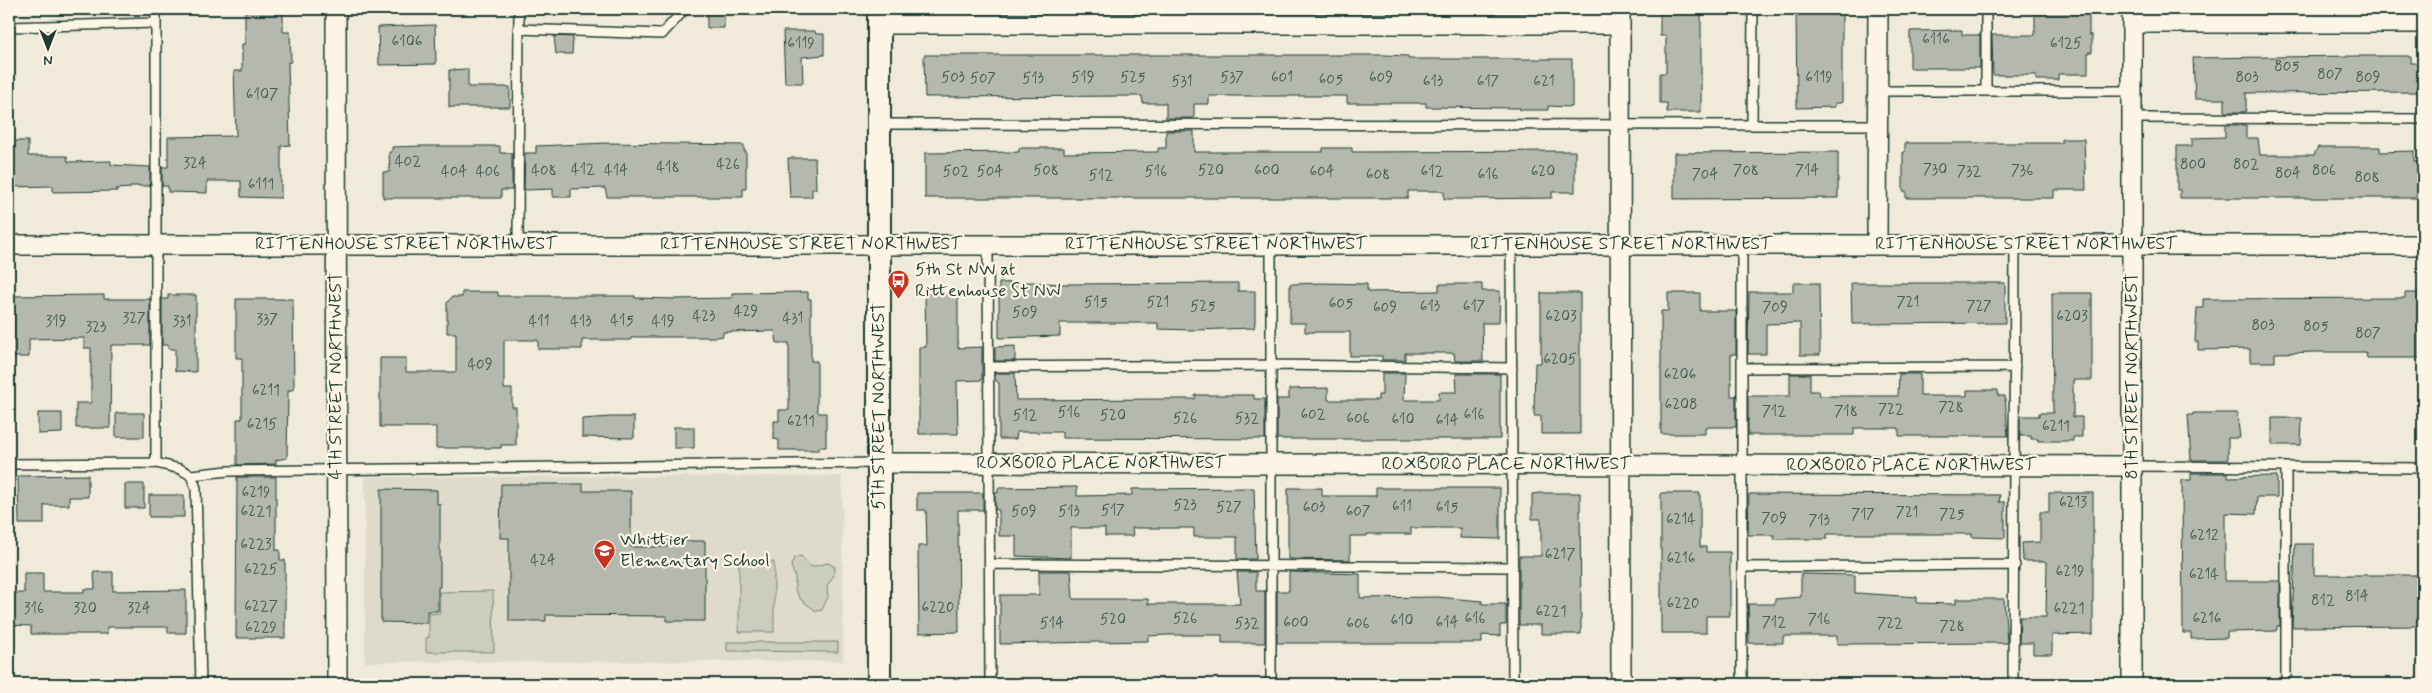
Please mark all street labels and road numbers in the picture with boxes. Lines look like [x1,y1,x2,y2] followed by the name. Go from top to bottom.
[255,232,558,256] street label: RITTENHOUSE STREET NORTHWEST
[660,232,963,256] street label: RITTENHOUSE STREET NORTHWEST
[1065,232,1368,256] street label: RITTENHOUSE STREET NORTHWEST
[1470,232,1773,256] street label: RITTENHOUSE STREET NORTHWEST
[1875,232,2178,256] street label: RITTENHOUSE STREET NORTHWEST
[324,272,348,480] street label: 4TH STREET NORTHWEST
[2120,273,2144,479] street label: 8TH STREET NORTHWEST
[867,302,891,510] street label: 5TH STREET NORTHWEST
[976,451,1227,475] street label: ROXBORO PLACE NORTHWEST
[1381,452,1632,476] street label: ROXBORO PLACE NORTHWEST
[1786,453,2037,477] street label: ROXBORO PLACE NORTHWEST

